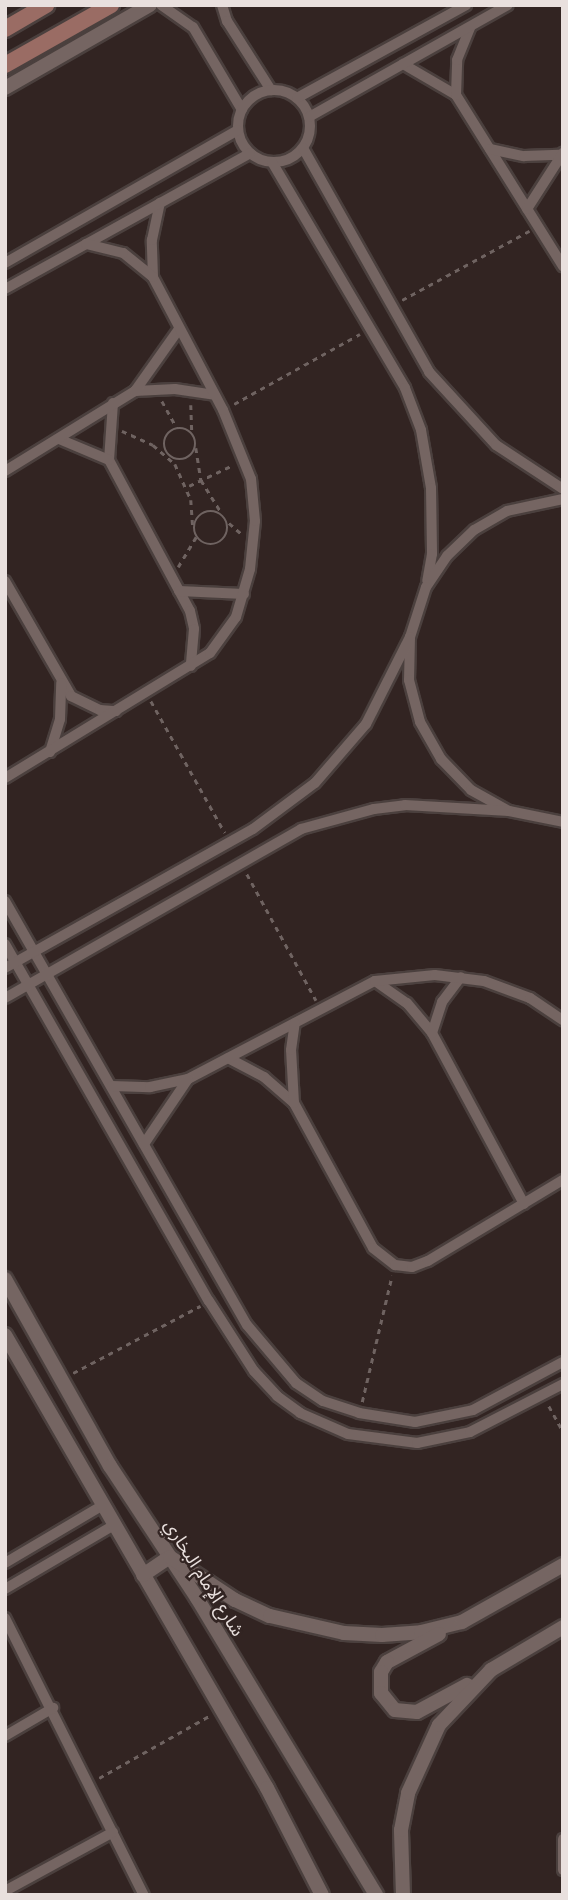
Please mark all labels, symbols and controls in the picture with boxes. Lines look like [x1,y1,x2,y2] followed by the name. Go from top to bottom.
[159,1516,249,1640] street label: شارع الإمام البخاري

